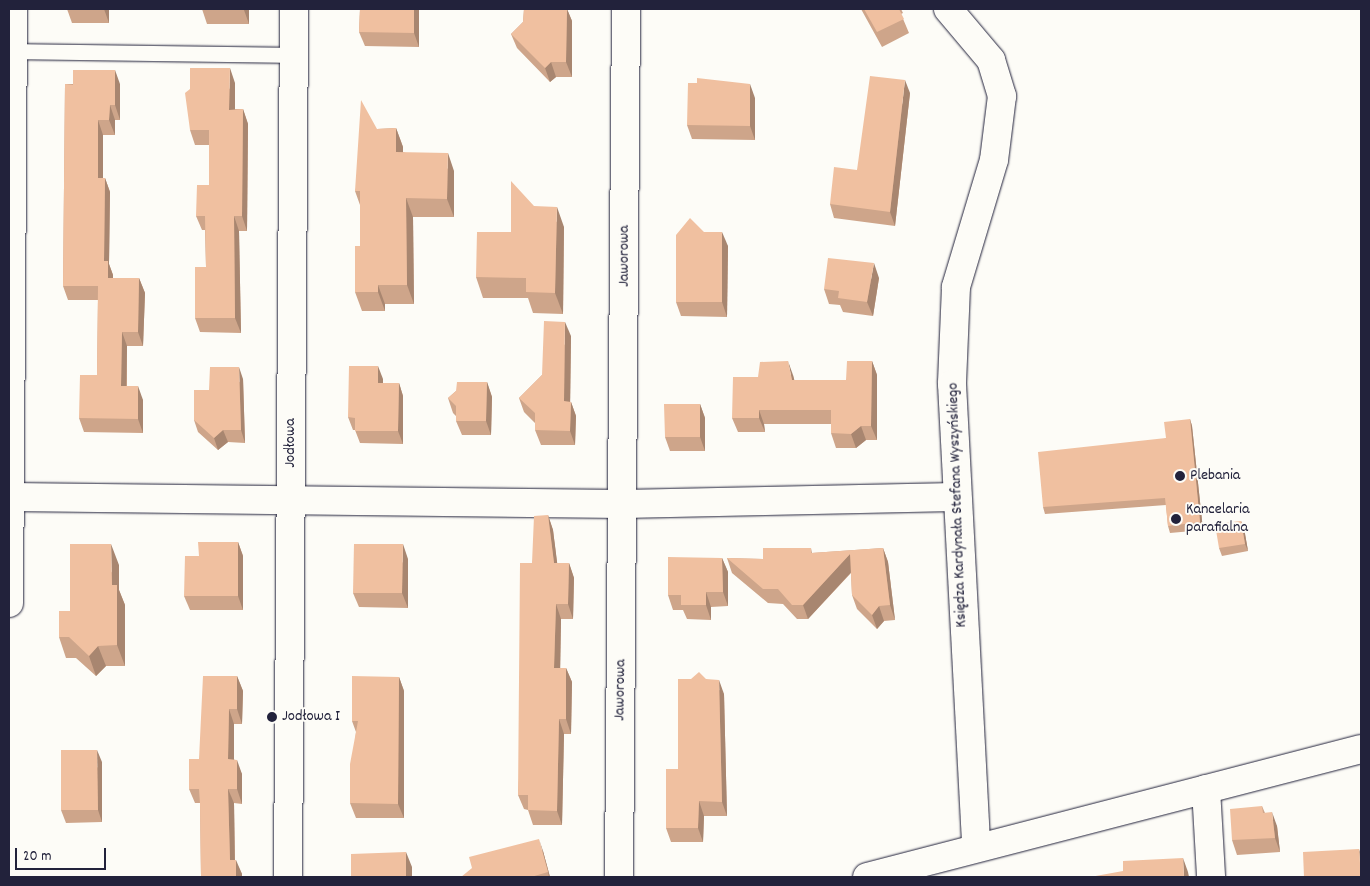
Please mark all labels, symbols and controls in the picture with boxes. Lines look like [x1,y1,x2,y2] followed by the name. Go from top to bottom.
[615,225,635,287] street label: Jaworowa
[944,382,972,628] street label: Księdza Kardynała Stefana Wyszyńskiego
[281,418,301,468] street label: Jodłowa
[1190,466,1240,486] place label: Plebania
[1174,470,1186,482] marker: Plebania
[1186,500,1249,538] place label: Kancelaria parafialna
[1170,513,1182,525] marker: Kancelaria parafialna
[611,659,631,721] street label: Jaworowa
[282,707,340,727] place label: Jodłowa I
[266,711,278,723] marker: Jodłowa I
[18,838,109,870] scale bar
[23,846,51,868] text: 20 m

